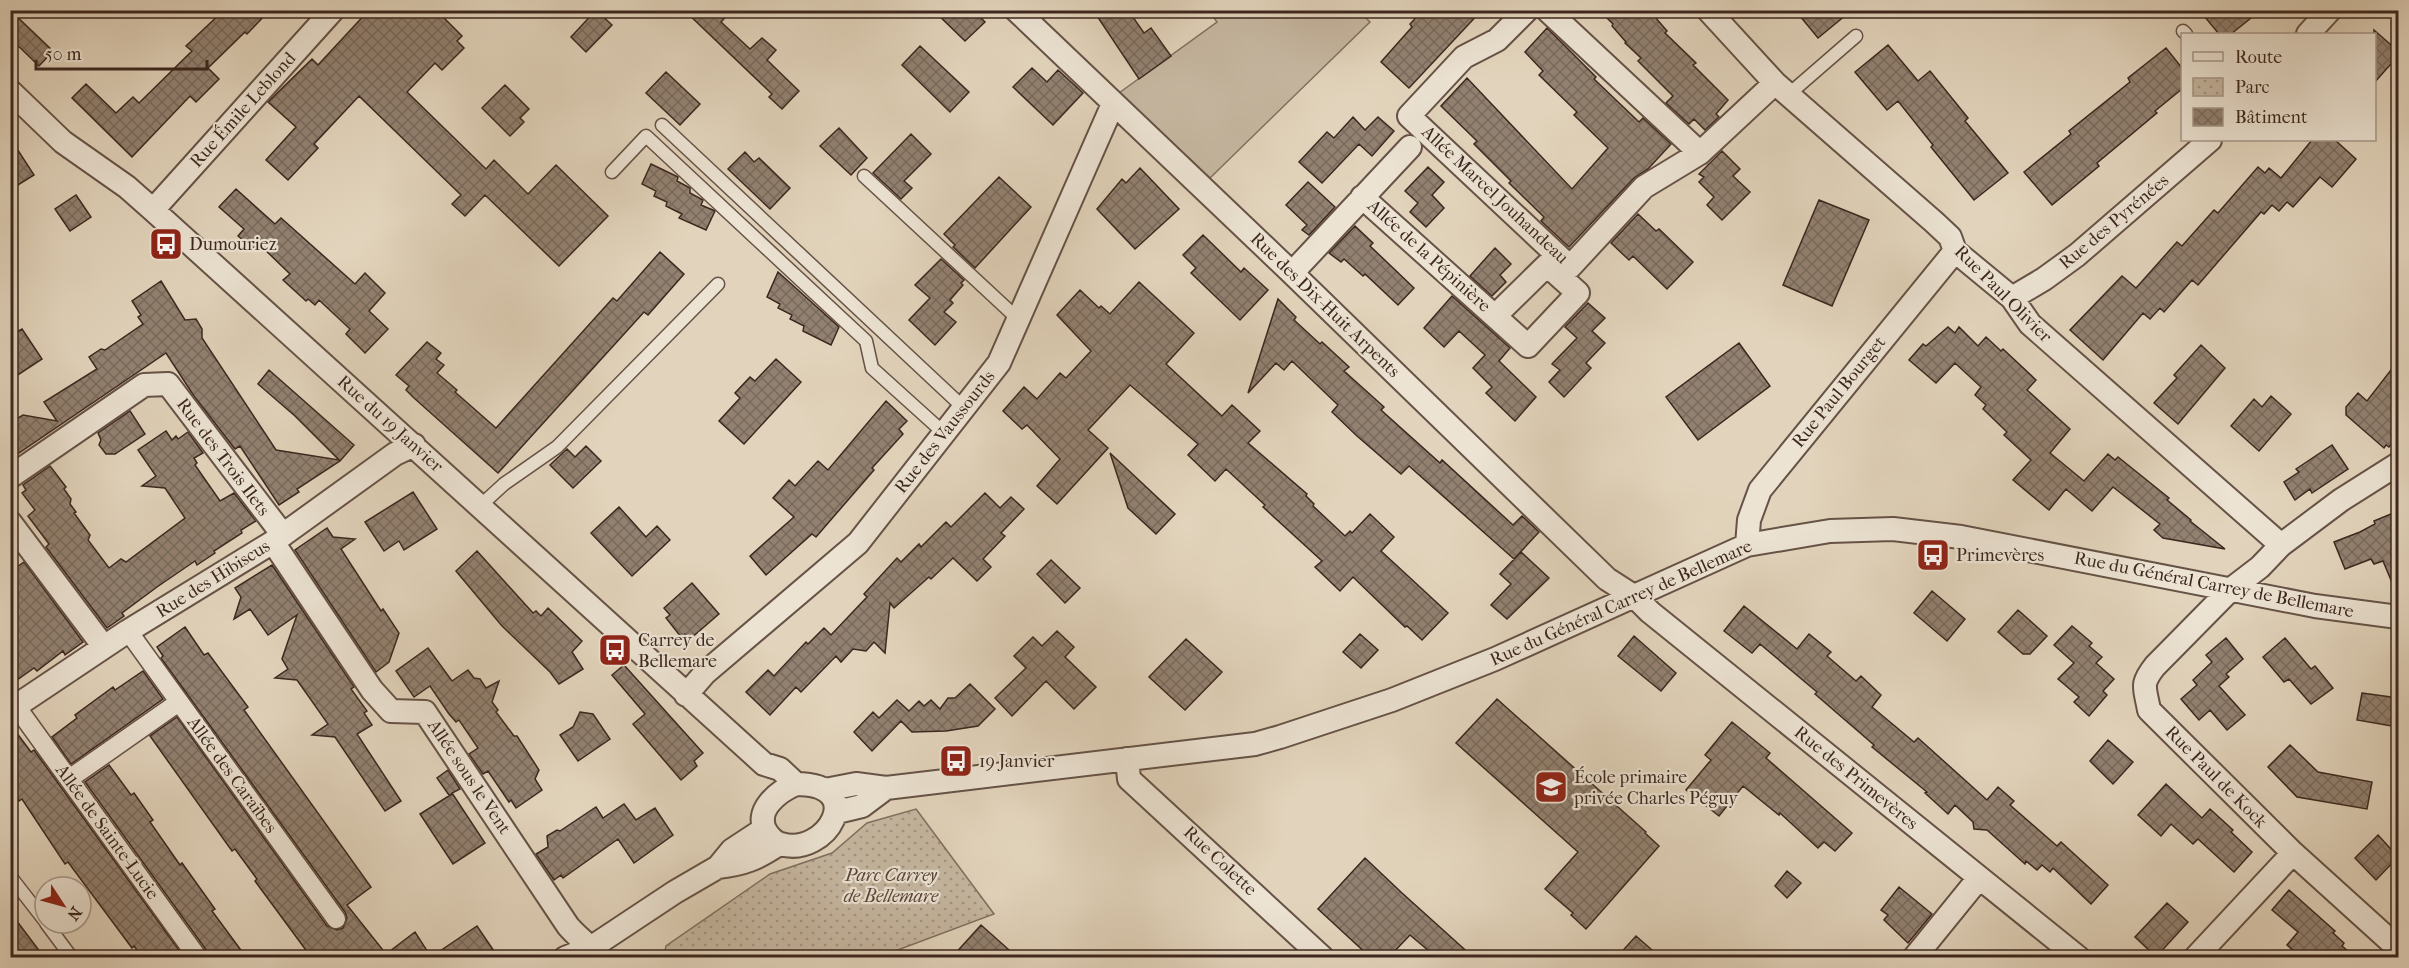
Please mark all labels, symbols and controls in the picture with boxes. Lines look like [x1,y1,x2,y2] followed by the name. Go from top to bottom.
[36,33,207,71] scale bar
[2181,33,2376,141] legend
[45,44,82,65] text: 50 m
[185,47,300,172] street label: Rue Émile Leblond
[2235,47,2282,68] text: Route
[2235,77,2270,98] text: Parc
[2235,107,2308,128] text: Bâtiment
[1417,121,1573,268] street label: Allée Marcel Jouhandeau
[2055,170,2173,274] street label: Rue des Pyrénées
[1362,195,1495,317] street label: Allée de la Pépinière
[148,226,184,262] bus stop icon: Dumouriez
[1246,228,1404,382] street label: Rue des Dix-Huit Arpents
[189,234,277,255] place label: Dumouriez
[1950,241,2056,347] street label: Rue Paul Olivier
[1788,332,1891,452] street label: Rue Paul Bourget
[890,366,1000,498] street label: Rue des Vaussourds
[333,371,447,477] street label: Rue du 19 Janvier
[172,394,274,520] street label: Rue des Trois Ilets
[152,535,274,622] street label: Rue des Hibiscus
[1487,536,1755,670] street label: Rue du Général Carrey de Bellemare
[1915,537,1951,573] bus stop icon: Primevères
[1956,545,2044,566] place label: Primevères
[2072,548,2356,622] street label: Rue du Général Carrey de Bellemare
[638,630,717,672] place label: Carrey de Bellemare
[597,632,633,668] bus stop icon: Carrey de Bellemare
[182,712,282,838] street label: Allée des Caraïbes
[422,715,515,839] street label: Allée sous le Vent
[1790,722,1922,835] street label: Rue des Primevères
[2161,722,2272,833] street label: Rue Paul de Kock
[938,743,974,779] bus stop icon: 19 Janvier
[979,751,1055,772] place label: 19 Janvier
[50,760,163,904] street label: Allée de Sainte-Lucie
[1573,766,1739,809] place label: École primaire privée Charles Péguy
[1533,769,1569,805] school or university icon: École primaire privée Charles Péguy
[1179,822,1261,900] street label: Rue Colette
[844,865,939,907] park label: Parc Carrey de Bellemare
[33,875,93,935] north arrow
[63,903,86,925] text: N

